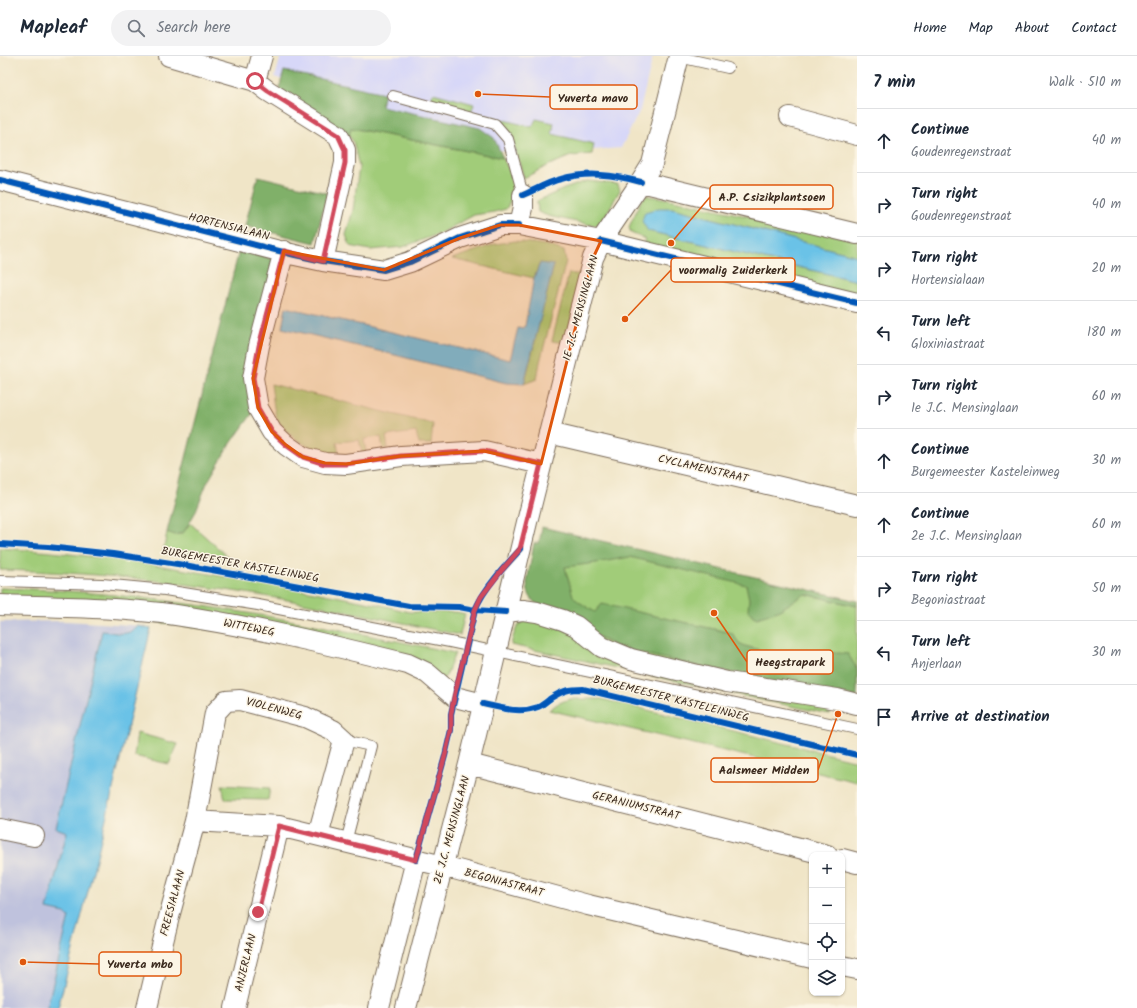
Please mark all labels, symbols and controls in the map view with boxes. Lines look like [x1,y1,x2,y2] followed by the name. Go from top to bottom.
[111,10,391,46] search box
[20,13,87,43] text: Mapleaf
[157,16,231,40] text: Search here
[125,17,147,39] icon: search
[913,17,947,39] text: Home
[969,17,993,39] text: Map
[1015,17,1049,39] text: About
[1071,17,1117,39] text: Contact
[873,69,915,96] text: 7 min
[246,72,264,90] route start
[1049,72,1121,93] text: Walk · 510 m
[550,85,637,109] callout: Yuverta mavo
[558,89,629,108] text: Yuverta mavo
[911,118,969,142] text: Continue
[873,130,895,152] icon: ahead
[1092,130,1121,151] text: 40 m
[911,142,1012,163] text: Goudenregenstraat
[911,182,978,206] text: Turn right
[710,185,833,209] callout: A.P. Csizikplantsoen
[719,188,826,207] text: A.P. Csizikplantsoen
[873,194,895,216] icon: right
[1092,194,1121,215] text: 40 m
[911,206,1012,227] text: Goudenregenstraat
[187,208,272,246] street label: HORTENSIALAAN
[911,246,978,270] text: Turn right
[558,253,604,363] street label: 1E J.C. MENSINGLAAN
[671,258,795,282] callout: voormalig Zuiderkerk
[873,258,895,280] icon: right
[1091,258,1121,279] text: 20 m
[679,261,788,280] text: voormalig Zuiderkerk
[911,270,985,291] text: Hortensialaan
[911,310,971,334] text: Turn left
[873,322,895,344] icon: left
[1087,322,1121,343] text: 180 m
[911,334,985,355] text: Gloxiniastraat
[911,374,978,398] text: Turn right
[873,386,895,408] icon: right
[1092,386,1121,407] text: 60 m
[911,398,1018,419] text: 1e J.C. Mensinglaan
[911,438,969,462] text: Continue
[656,450,751,488] street label: CYCLAMENSTRAAT
[873,450,895,472] icon: ahead
[1092,450,1121,471] text: 30 m
[911,462,1060,483] text: Burgemeester Kasteleinweg
[911,502,969,526] text: Continue
[873,514,895,536] icon: ahead
[1092,514,1121,535] text: 60 m
[911,526,1022,547] text: 2e J.C. Mensinglaan
[160,542,320,588] street label: BURGEMEESTER KASTELEINWEG
[911,566,978,590] text: Turn right
[873,578,895,600] icon: right
[1092,578,1121,599] text: 50 m
[911,590,985,611] text: Begoniastraat
[222,614,276,642] street label: WITTEWEG
[911,630,971,654] text: Turn left
[873,642,895,664] icon: left
[1092,642,1121,663] text: 30 m
[747,650,833,674] callout: Heegstrapark
[755,653,826,672] text: Heegstrapark
[911,654,962,675] text: Anjerlaan
[591,671,751,727] street label: BURGEMEESTER KASTELEINWEG
[244,693,304,725] street label: VIOLENWEG
[911,705,1050,729] text: Arrive at destination
[873,706,895,728] icon: arrive
[711,758,818,782] callout: Aalsmeer Midden
[719,761,810,780] text: Aalsmeer Midden
[429,773,475,886] street label: 2E J.C. MENSINGLAAN
[590,786,683,826] street label: GERANIUMSTRAAT
[809,852,845,996] map controls
[809,852,845,888] button: +
[462,864,547,903] street label: BEGONIASTRAAT
[156,867,191,938] street label: FREESIALAAN
[809,888,845,924] button: −
[249,903,267,921] route end
[809,924,845,960] button: locate
[230,932,262,994] street label: ANJERLAAN
[99,952,181,976] callout: Yuverta mbo
[107,955,174,974] text: Yuverta mbo
[809,960,845,996] button: layers

